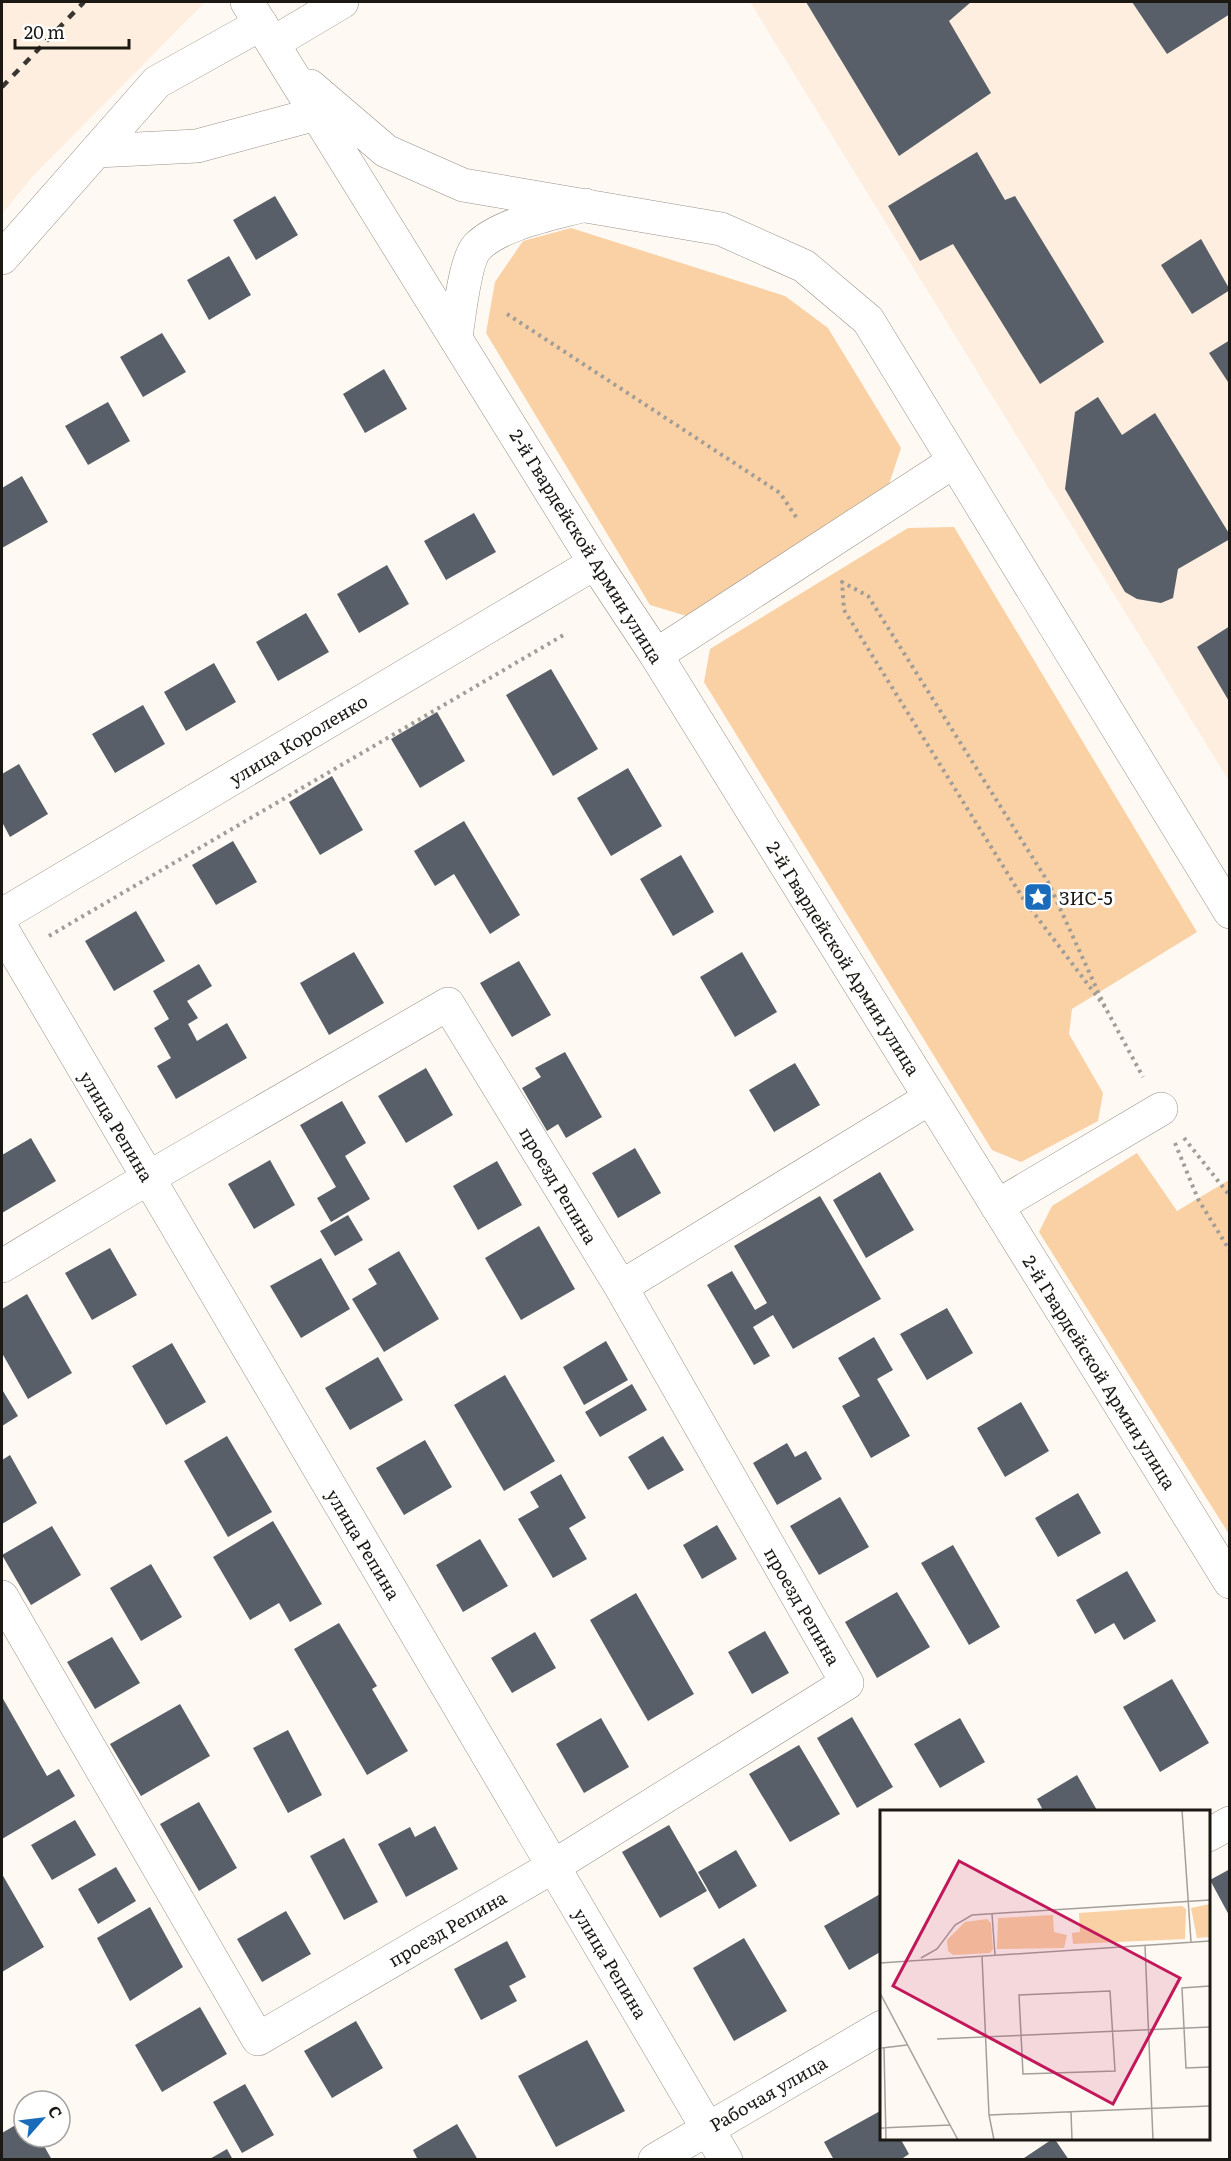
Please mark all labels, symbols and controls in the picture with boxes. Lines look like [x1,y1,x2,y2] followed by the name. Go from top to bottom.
[15,12,129,50] scale bar
[24,18,65,45] text: 20 m
[504,424,671,669] street label: 2-й Гвардейской Армии улица
[224,687,372,791] street label: улица Короленко
[761,836,928,1081] street label: 2-й Гвардейской Армии улица
[1022,881,1054,913] place icon: ЗИС-5
[1059,884,1113,911] place label: ЗИС-5
[73,1065,161,1187] street label: улица Репина
[513,1121,605,1249] street label: проезд Репина
[1017,1250,1184,1495] street label: 2-й Гвардейской Армии улица
[320,1483,408,1605] street label: улица Репина
[758,1542,848,1671] street label: проезд Репина
[880,1810,1210,2140] inset map
[383,1883,512,1973] street label: проезд Репина
[567,1902,655,2024] street label: улица Репина
[704,2048,832,2138] street label: Рабочая улица
[12,2089,72,2149] north arrow
[43,2101,69,2122] text: С

